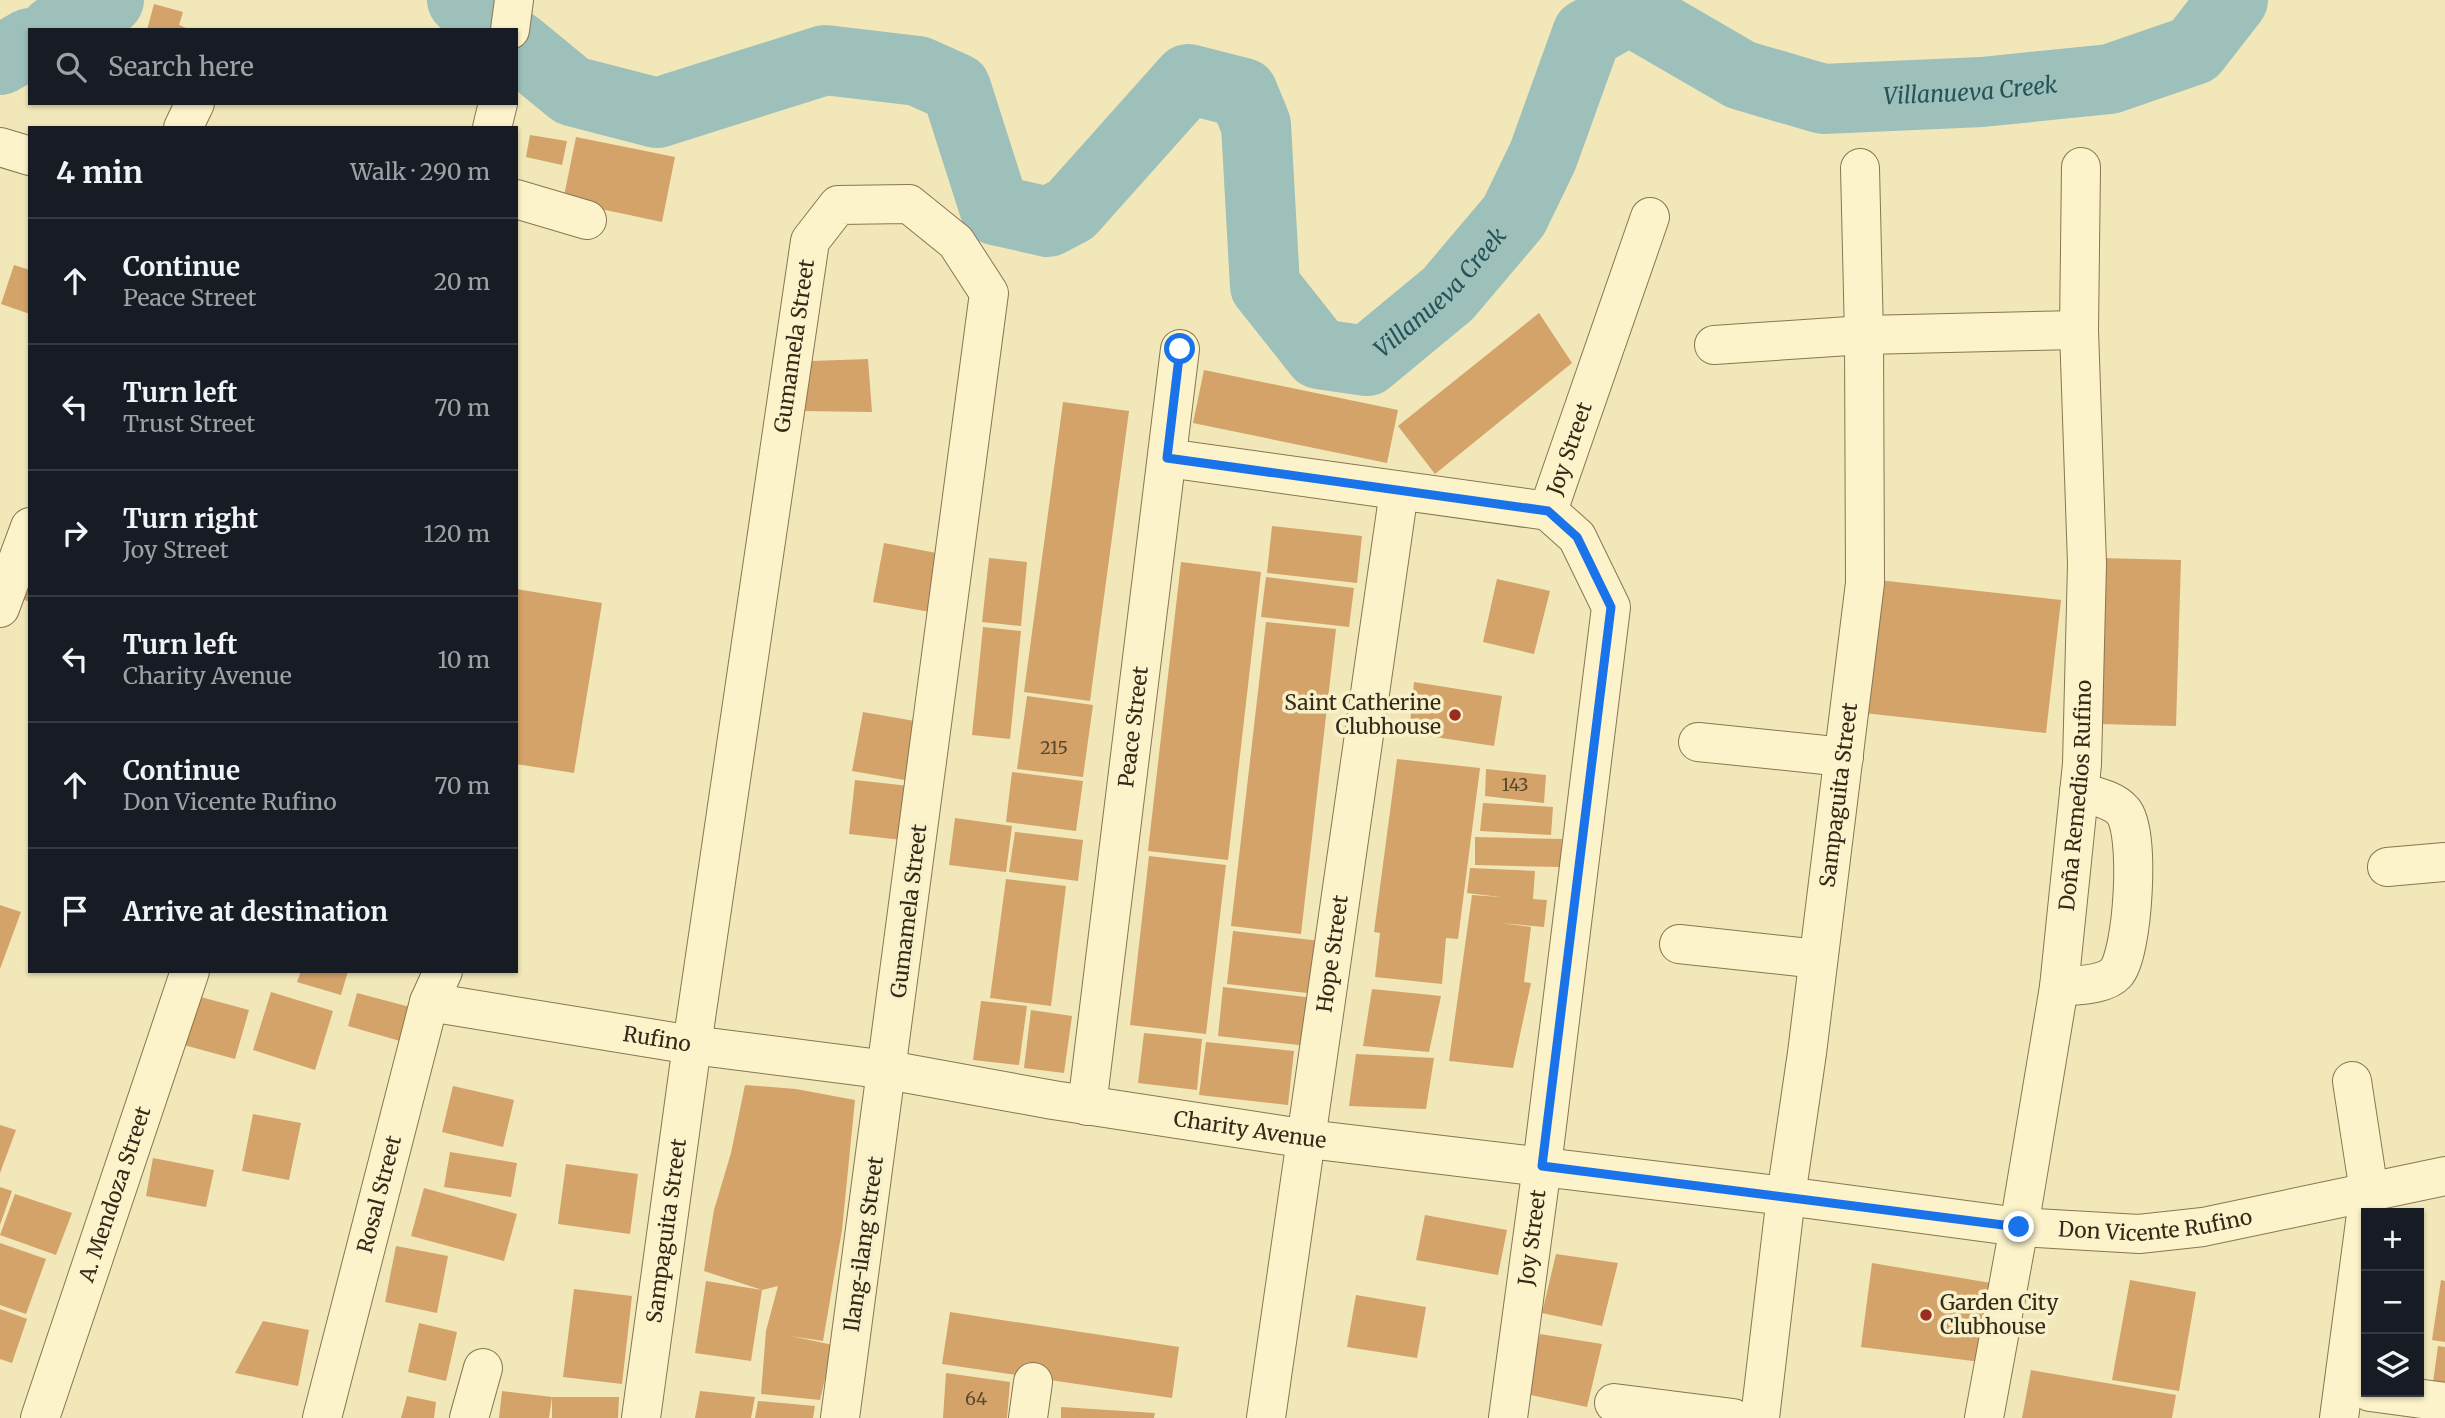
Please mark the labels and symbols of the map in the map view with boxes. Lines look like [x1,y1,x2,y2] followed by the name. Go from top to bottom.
[1883,69,2059,110] water label: Villanueva Creek
[1368,221,1512,363] water label: Villanueva Creek
[768,257,820,434] street label: Gumamela Street
[1164,333,1195,364] route start
[1540,398,1598,499] street label: Joy Street
[1112,665,1154,789] street label: Peace Street
[2053,679,2097,912] street label: Doña Remedios Rufino
[1284,689,1441,740] place label: Saint Catherine Clubhouse
[1814,701,1863,889] street label: Sampaguita Street
[1447,707,1463,723] marker: Saint Catherine Clubhouse
[1040,736,1068,759] house number: 215
[1502,773,1528,796] house number: 143
[884,823,933,999] street label: Gumamela Street
[1310,893,1354,1014] street label: Hope Street
[621,1020,693,1058] street label: Rufino
[72,1103,157,1286] street label: A. Mendoza Street
[1172,1105,1328,1154] street label: Charity Avenue
[351,1132,407,1256] street label: Rosal Street
[640,1137,692,1325] street label: Sampaguita Street
[838,1154,889,1333] street label: Ilang-ilang Street
[1512,1188,1552,1288] street label: Joy Street
[2057,1203,2254,1247] street label: Don Vicente Rufino
[2003,1211,2034,1242] route end
[1940,1289,2059,1340] place label: Garden City Clubhouse
[1918,1307,1934,1323] marker: Garden City Clubhouse
[965,1387,987,1410] house number: 64

